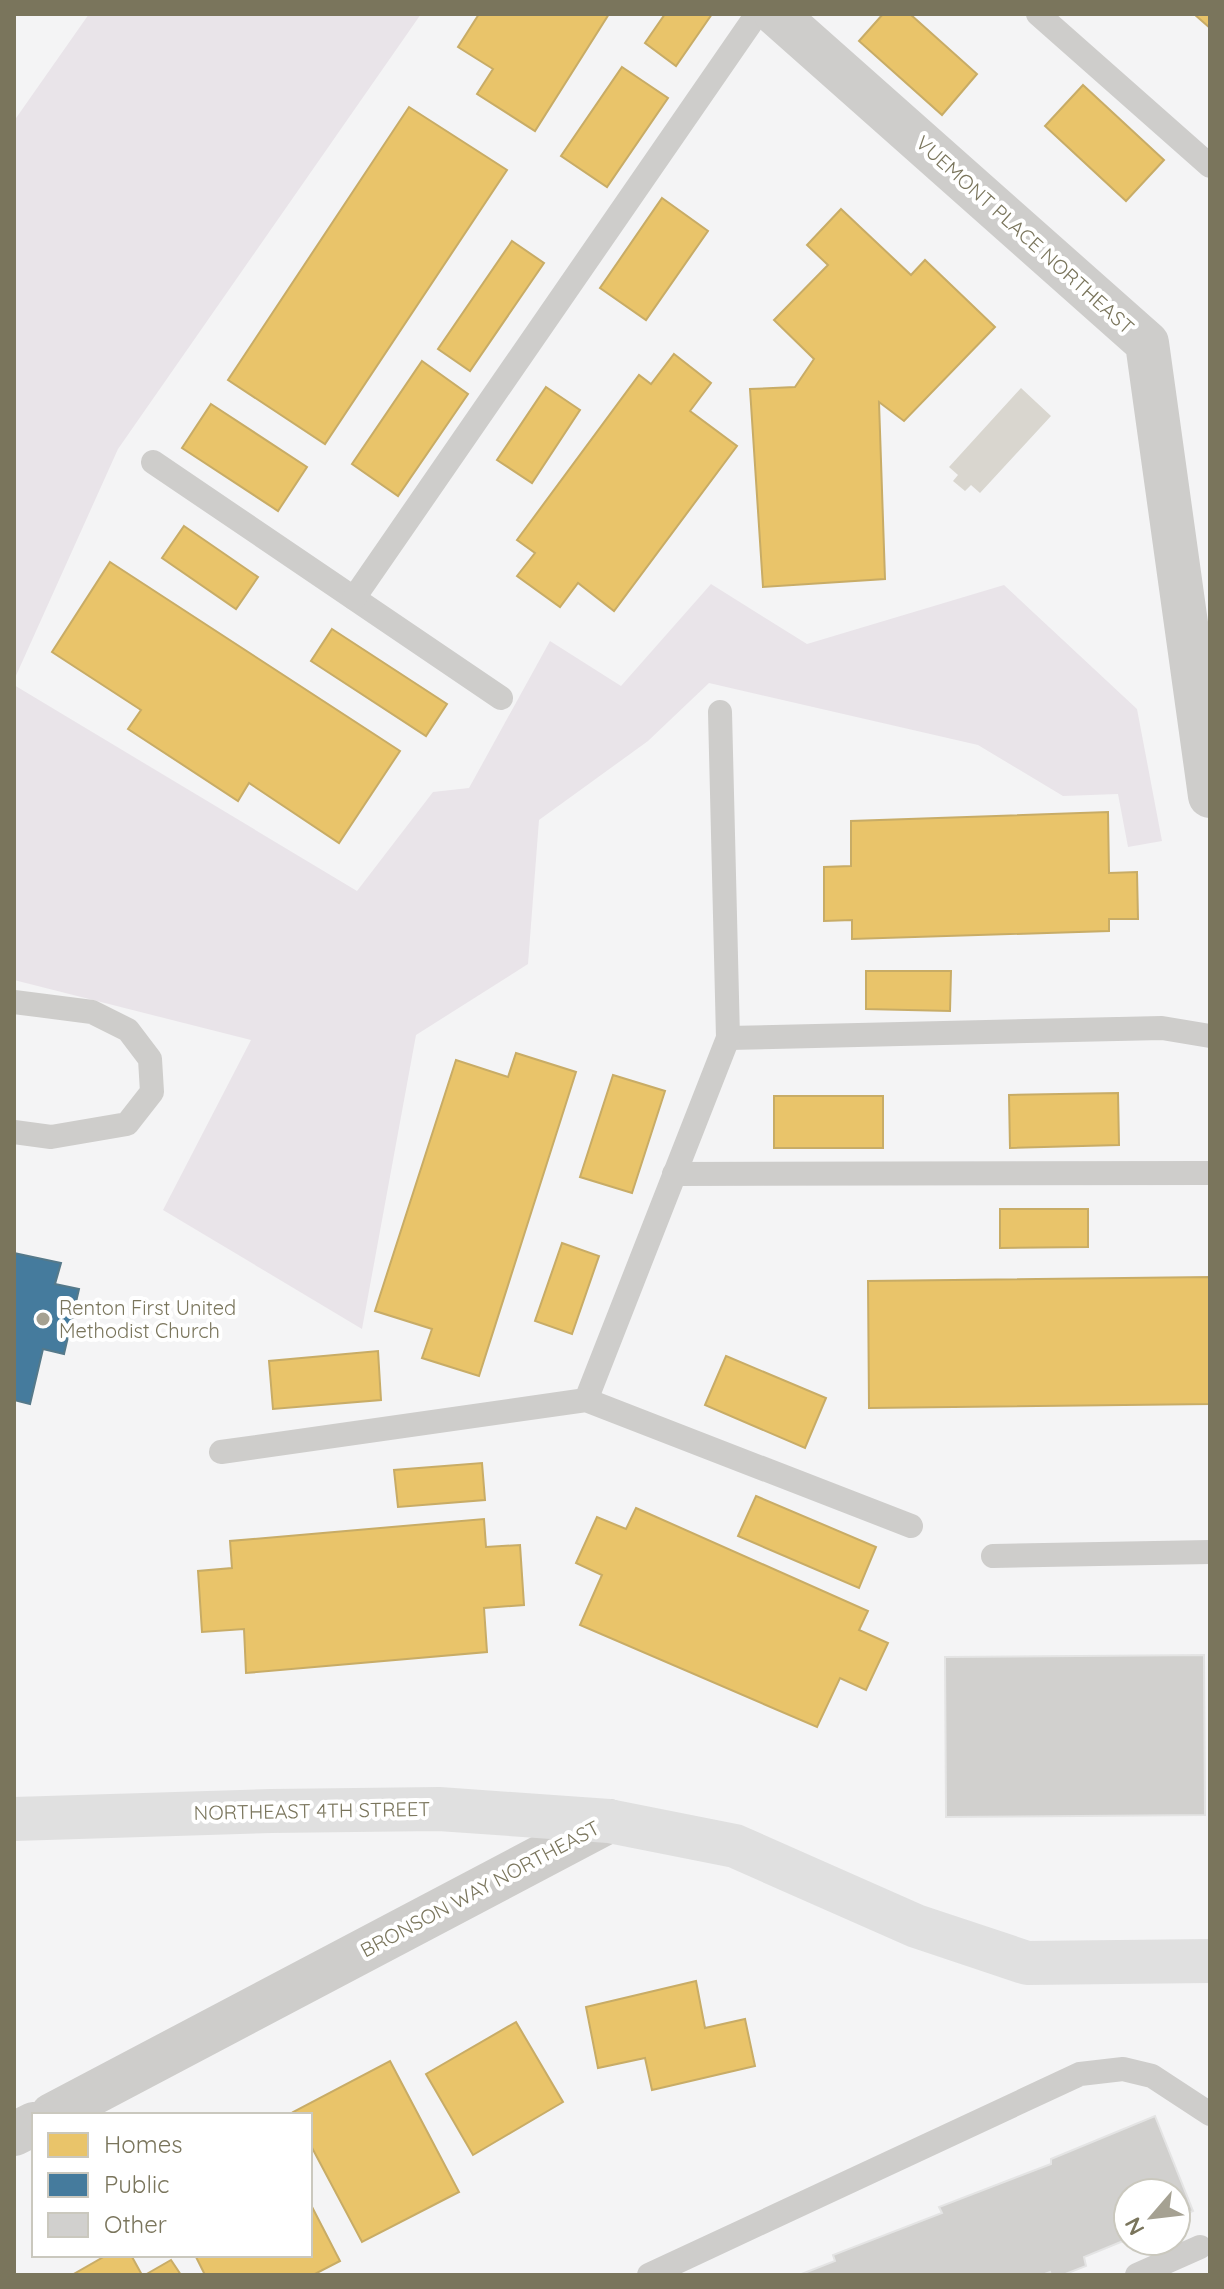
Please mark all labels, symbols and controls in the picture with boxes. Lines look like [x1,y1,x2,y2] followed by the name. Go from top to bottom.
[911,130,1140,339] street label: VUEMONT PLACE NORTHEAST
[59,1295,236,1343] place label: Renton First United Methodist Church
[34,1310,52,1328] marker: Renton First United Methodist Church
[194,1796,430,1825] street label: NORTHEAST 4TH STREET
[356,1815,604,1962] street label: BRONSON WAY NORTHEAST
[32,2113,312,2257] legend
[104,2129,182,2159] text: Homes
[104,2169,169,2199] text: Public
[1112,2177,1192,2257] north arrow
[104,2209,167,2239] text: Other
[1118,2213,1150,2240] text: N

